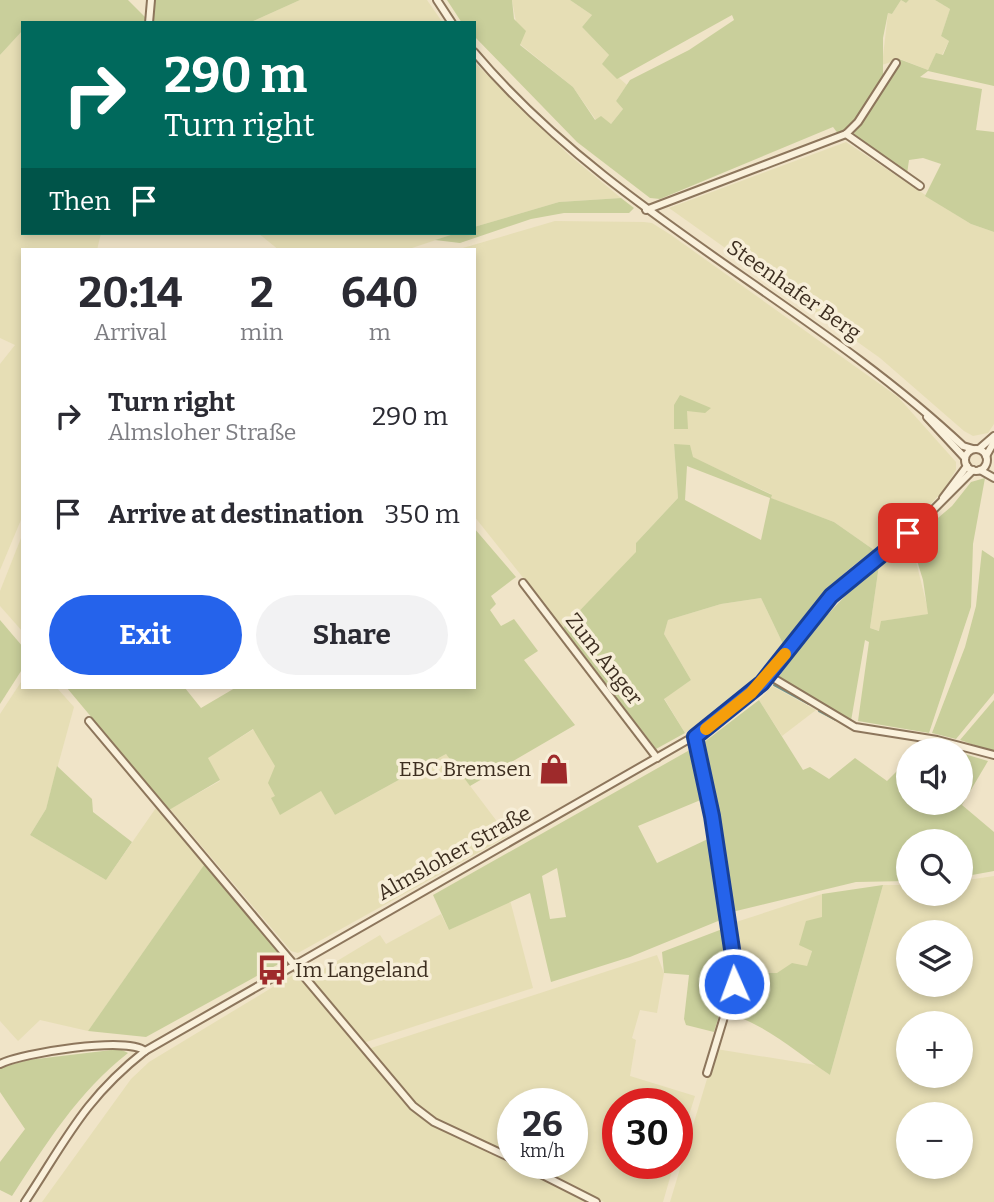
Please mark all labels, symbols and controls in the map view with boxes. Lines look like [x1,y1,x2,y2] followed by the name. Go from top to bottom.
[164,46,307,105] text: 290 m
[49,49,140,140] icon: right
[164,106,315,144] text: Turn right
[125,182,163,220] icon: arrive
[49,186,111,217] text: Then
[722,234,866,346] street label: Steenhafer Berg
[79,268,182,318] text: 20:14
[250,268,274,318] text: 2
[341,268,418,318] text: 640
[94,318,167,346] text: Arrival
[240,318,283,346] text: min
[369,318,391,346] text: m
[108,387,235,418] text: Turn right
[49,397,87,435] icon: right
[372,401,448,432] text: 290 m
[108,418,296,446] text: Almsloher Straße
[49,495,87,533] icon: arrive
[108,499,363,530] text: Arrive at destination
[384,499,460,530] text: 350 m
[878,503,938,563] pin
[889,514,927,552] icon: arrive
[49,595,242,675] button: Exit
[256,595,448,675] button: Share
[560,608,648,710] street label: Zum Anger
[896,738,973,1179] map controls
[896,738,973,815] button: sound
[537,752,571,786] shop icon: EBC Bremsen
[399,756,531,782] place label: EBC Bremsen
[373,800,535,906] street label: Almsloher Straße
[896,829,973,906] button: search
[896,920,973,997] button: layers
[697,947,771,1021] position arrow
[255,953,289,987] bus stop icon: Im Langeland
[295,957,429,983] place label: Im Langeland
[896,1011,973,1088] button: +
[602,1088,693,1179] speed limit sign: 30
[896,1102,973,1179] button: −
[522,1103,563,1145] text: 26
[520,1140,565,1162] text: km/h

